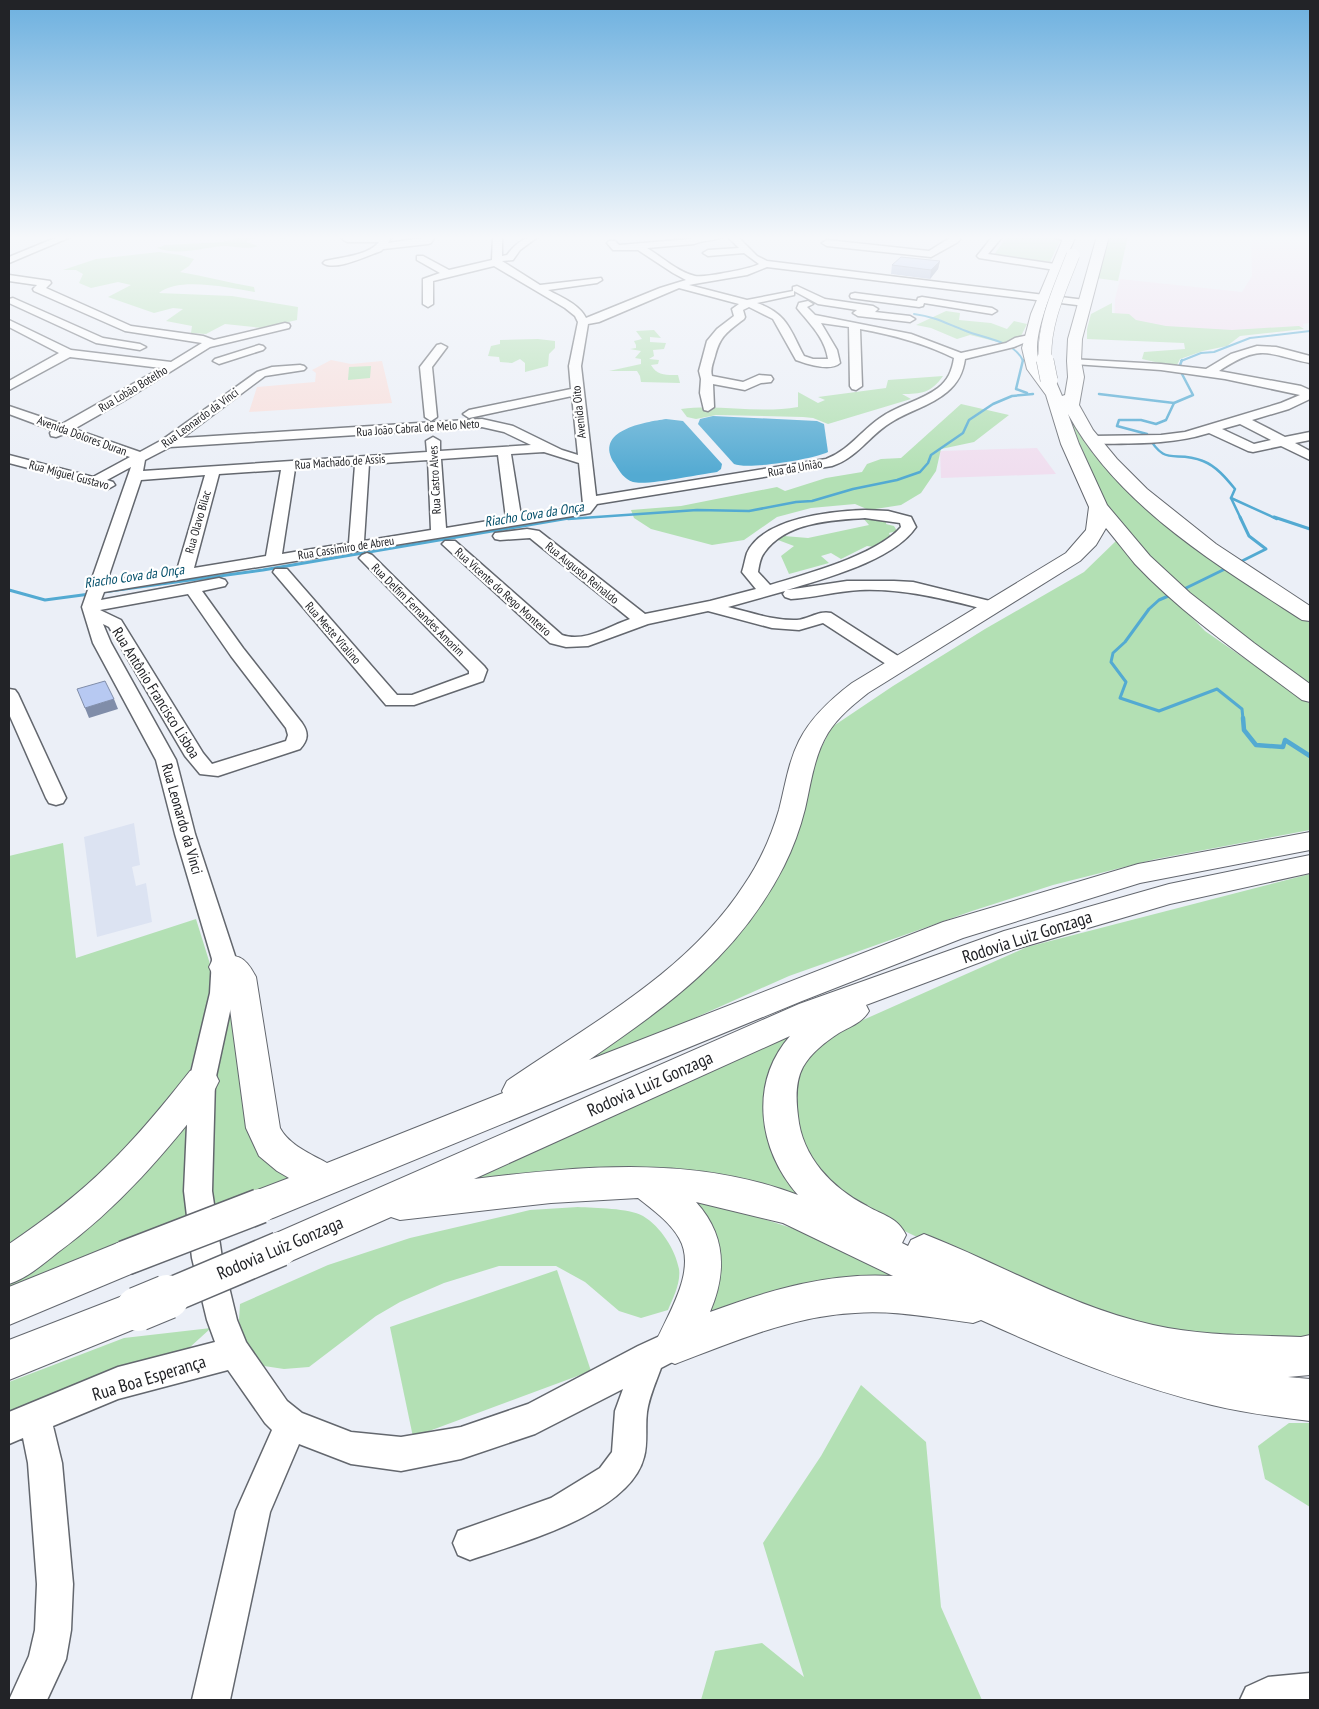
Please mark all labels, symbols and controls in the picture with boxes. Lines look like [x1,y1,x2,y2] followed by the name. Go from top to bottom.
[95,362,170,415] street label: Rua Lobão Botelho
[158,385,241,451] street label: Rua Leonardo da Vinci
[568,385,589,439] street label: Avenida Oito
[35,412,129,459] street label: Avenida Dolores Duran
[356,416,480,439] street label: Rua João Cabral de Melo Neto
[425,445,444,515] street label: Rua Castro Alves
[294,451,386,472] street label: Rua Machado de Assis
[767,455,823,480] street label: Rua da União
[27,457,111,492] street label: Rua Miguel Gustavo
[181,488,214,555] street label: Rua Olavo Bilac
[483,497,586,531] water label: Riacho Cova da Onça
[297,532,395,563] street label: Rua Cassimiro de Abreu
[542,538,622,607] street label: Rua Augusto Reinaldo
[452,544,555,639] street label: Rua Vicente do Rego Monteiro
[83,560,186,592] water label: Riacho Cova da Onça
[369,560,468,659] street label: Rua Delfim Fernandes Amorim
[302,599,364,667] street label: Rua Meste Vitalino
[108,624,204,762] street label: Rua Antônio Francisco Lisboa
[158,761,207,877] street label: Rua Leonardo da Vinci
[959,905,1095,968] street label: Rodovia Luiz Gonzaga
[583,1046,716,1122] street label: Rodovia Luiz Gonzaga
[213,1211,346,1284] street label: Rodovia Luiz Gonzaga
[89,1349,208,1406] street label: Rua Boa Esperança

